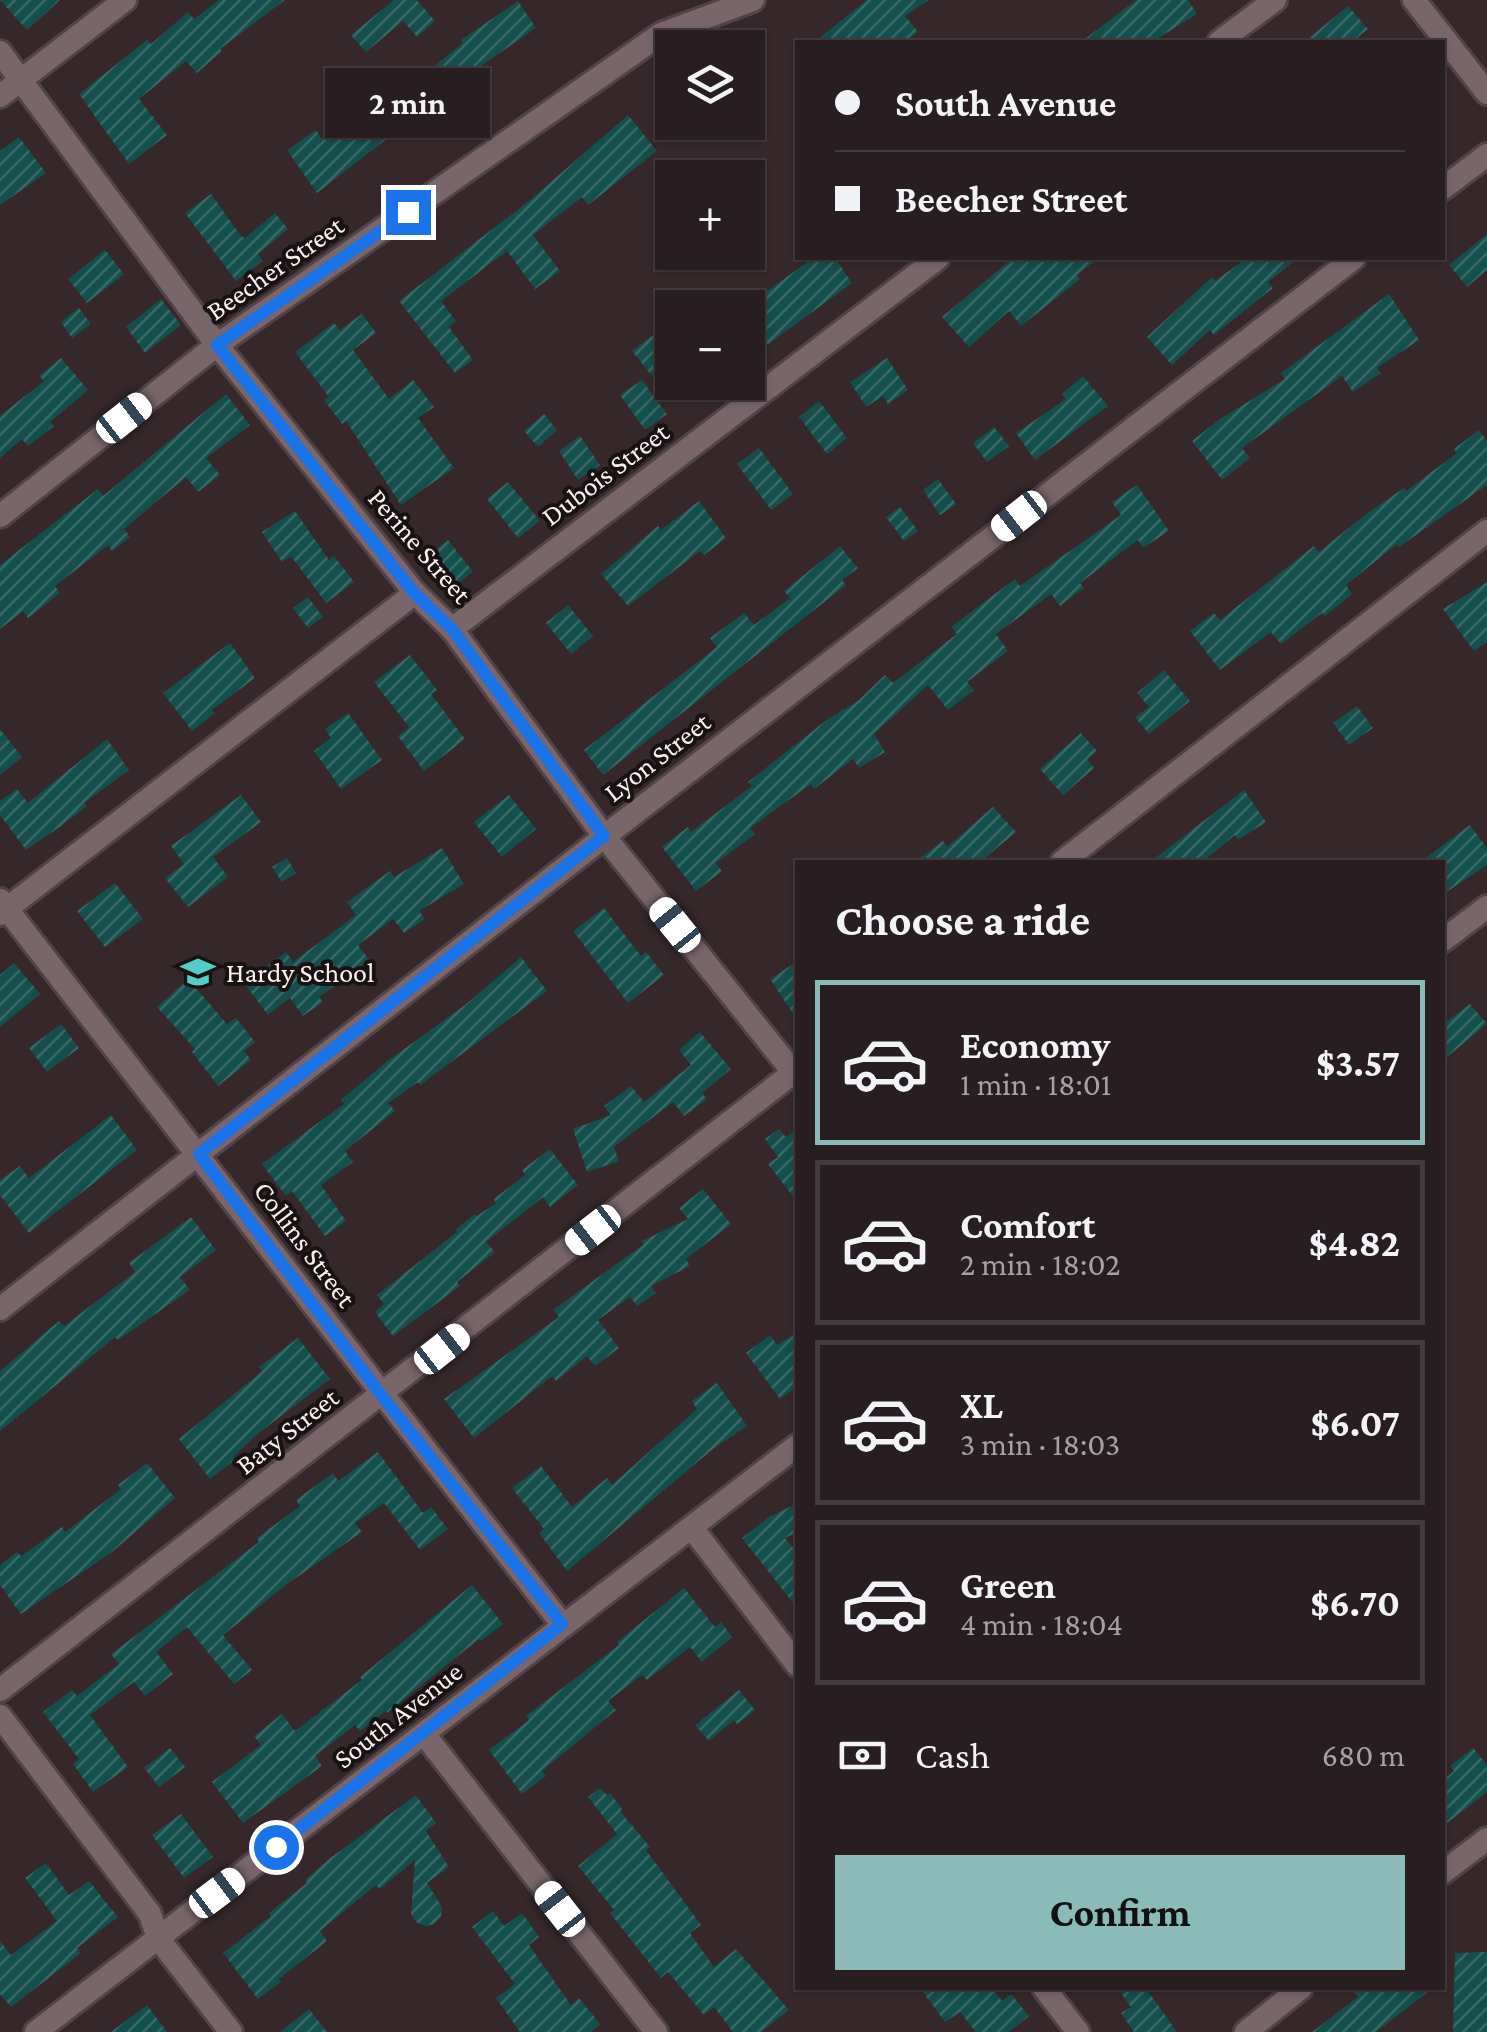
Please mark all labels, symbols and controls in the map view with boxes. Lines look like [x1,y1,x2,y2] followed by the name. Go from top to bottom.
[655,30,765,400] map controls
[655,30,765,140] button: layers
[326,67,490,137] callout: 2 min
[895,82,1116,124] text: South Avenue
[369,85,446,121] text: 2 min
[655,160,765,270] button: +
[895,178,1127,220] text: Beecher Street
[386,190,431,235] route end
[201,209,350,326] street label: Beecher Street
[655,290,765,400] button: −
[91,388,157,448] car
[535,416,675,532] street label: Dubois Street
[362,483,479,610] street label: Perine Street
[986,486,1052,546] car
[598,706,717,808] street label: Lyon Street
[644,892,706,958] car
[835,895,1090,945] text: Choose a ride
[179,953,217,991] school or university icon: Hardy School
[226,957,374,988] place label: Hardy School
[840,1018,930,1108] icon: car
[960,1024,1110,1066] text: Economy
[1316,1042,1400,1084] text: $3.57
[960,1066,1111,1102] text: 1 min · 18:01
[248,1175,363,1313] street label: Collins Street
[840,1198,930,1288] icon: car
[560,1200,626,1260] car
[960,1204,1096,1246] text: Comfort
[1309,1222,1400,1264] text: $4.82
[960,1246,1120,1282] text: 2 min · 18:02
[409,1319,475,1379] car
[840,1378,930,1468] icon: car
[230,1381,345,1480] street label: Baty Street
[960,1384,1003,1426] text: XL
[1310,1402,1400,1444] text: $6.07
[960,1426,1120,1462] text: 3 min · 18:03
[840,1558,930,1648] icon: car
[960,1564,1056,1606] text: Green
[1310,1582,1400,1624] text: $6.70
[960,1606,1123,1642] text: 4 min · 18:04
[328,1655,468,1775] street label: South Avenue
[835,1728,890,1783] icon: cash
[915,1734,990,1776] text: Cash
[1322,1737,1405,1773] text: 680 m
[254,1825,299,1870] route start
[835,1855,1405,1970] button: Confirm
[184,1863,250,1923] car
[530,1876,590,1942] car

